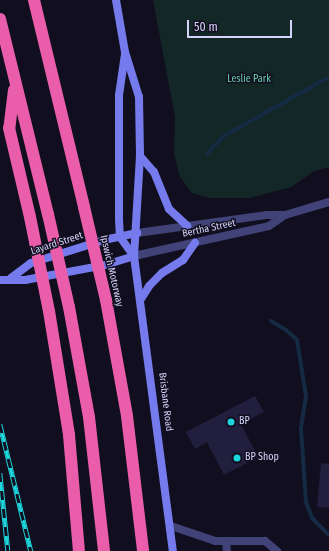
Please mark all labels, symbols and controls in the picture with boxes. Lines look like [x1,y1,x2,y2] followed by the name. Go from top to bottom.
[189,12,294,38] scale bar
[194,20,218,34] text: 50 m
[227,74,271,86] park label: Leslie Park
[181,217,237,241] street label: Bertha Street
[30,230,84,258] street label: Layard Street
[97,234,125,308] street label: Ipswich Motorway
[155,372,175,432] street label: Brisbane Road
[239,416,250,428] place label: BP
[226,417,236,427] marker: BP
[245,452,279,464] place label: BP Shop
[232,453,242,463] marker: BP Shop

